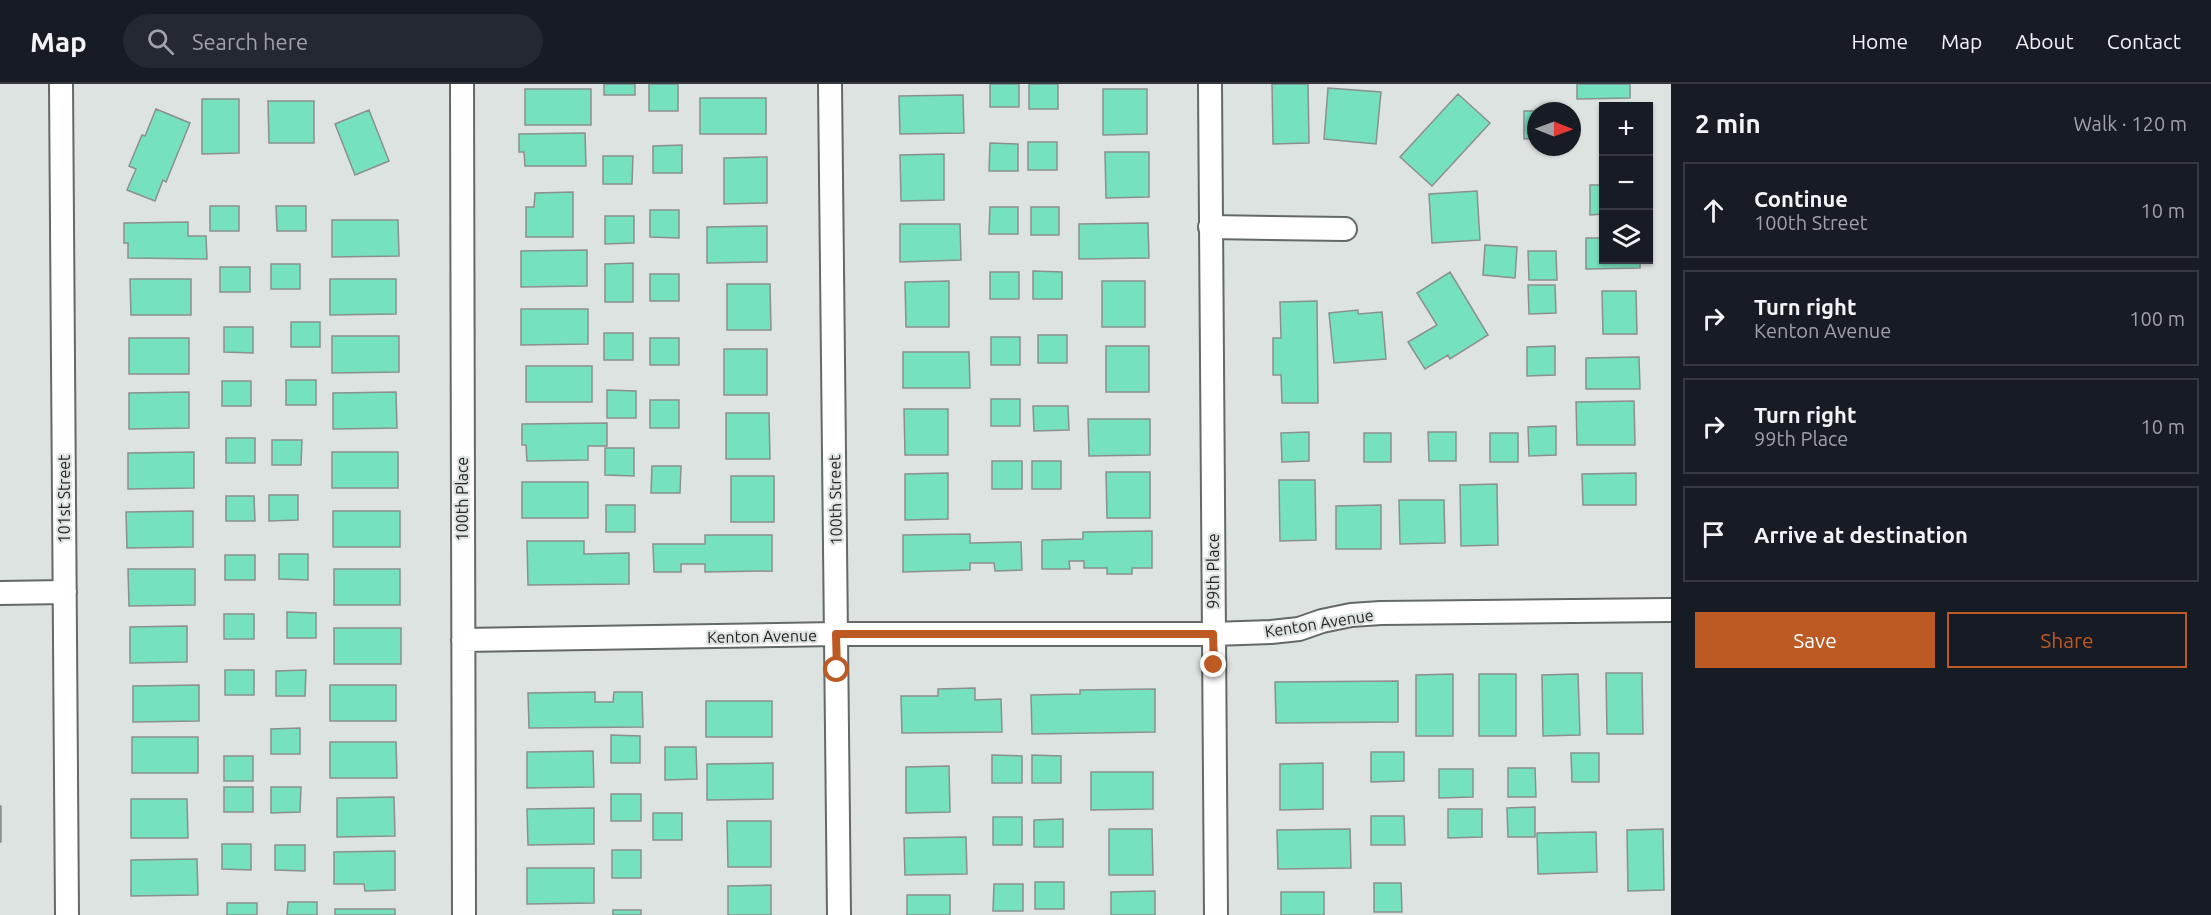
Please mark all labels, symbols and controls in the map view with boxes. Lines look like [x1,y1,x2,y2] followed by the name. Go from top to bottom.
[123,14,543,68] search box
[144,25,177,58] icon: search
[30,26,87,57] text: Map
[192,29,308,54] text: Search here
[1851,29,1908,53] text: Home
[1941,29,1982,53] text: Map
[2015,29,2074,53] text: About
[2107,29,2181,53] text: Contact
[1527,102,1581,156] north arrow
[1599,102,1653,264] map controls
[1599,102,1653,156] button: +
[1695,109,1761,138] text: 2 min
[2074,112,2187,135] text: Walk · 120 m
[1599,156,1653,210] button: −
[1754,186,1848,211] text: Continue
[1697,194,1730,227] icon: ahead
[2141,199,2185,222] text: 10 m
[1599,210,1653,264] button: layers
[1754,211,1868,234] text: 100th Street
[1754,294,1856,319] text: Turn right
[1697,302,1730,335] icon: right
[2129,307,2185,330] text: 100 m
[1754,319,1891,342] text: Kenton Avenue
[1754,402,1856,427] text: Turn right
[1697,410,1730,443] icon: right
[2141,415,2185,438] text: 10 m
[1754,427,1848,450] text: 99th Place
[55,454,73,543] street label: 101st Street
[825,454,845,546] street label: 100th Street
[453,457,471,541] street label: 100th Place
[1697,518,1730,551] icon: arrive
[1754,522,1968,547] text: Arrive at destination
[1204,533,1222,609] street label: 99th Place
[1263,606,1375,640] street label: Kenton Avenue
[1695,612,1935,668] button: Save
[1947,612,2187,668] button: Share
[707,626,817,646] street label: Kenton Avenue
[1200,651,1226,677] route end
[823,656,849,682] route start

